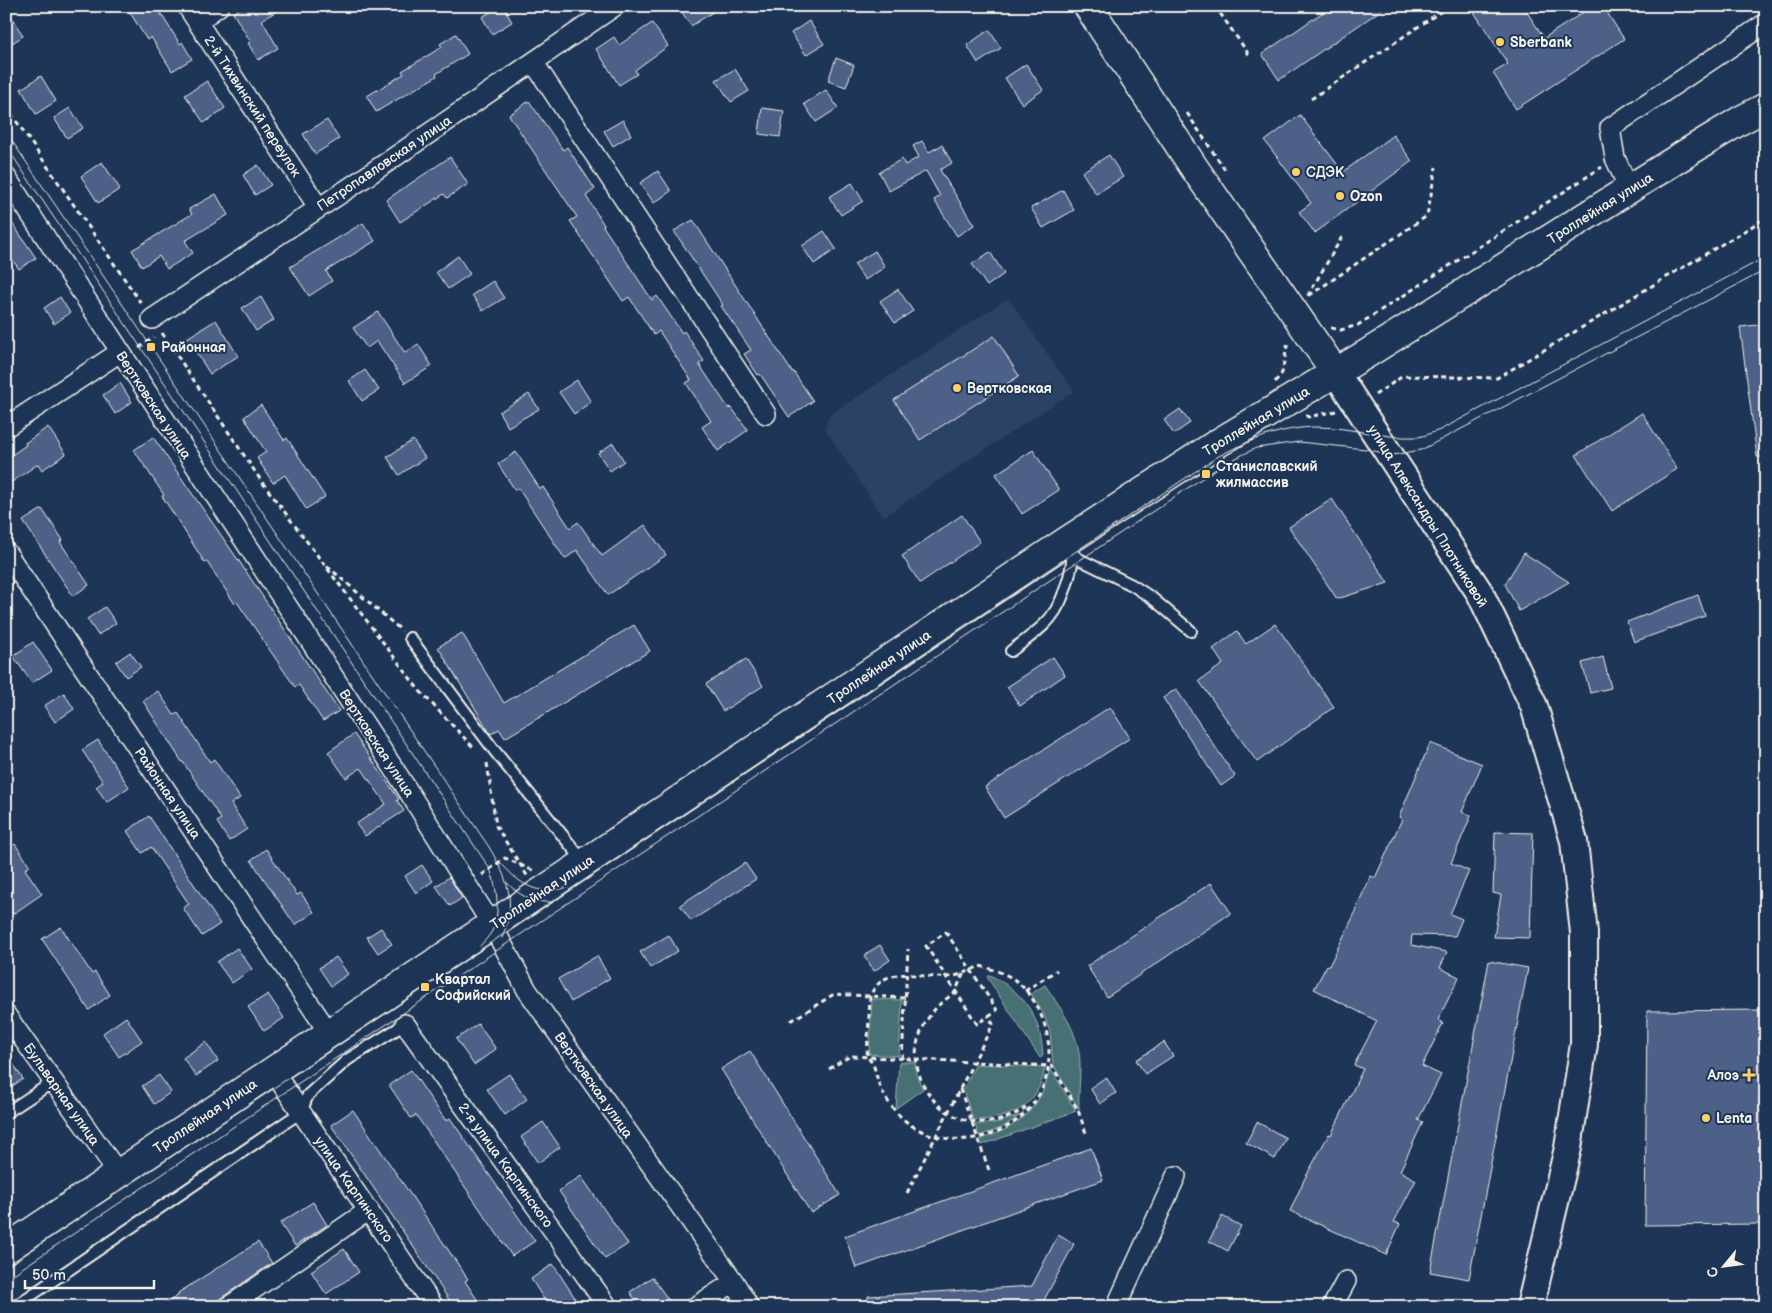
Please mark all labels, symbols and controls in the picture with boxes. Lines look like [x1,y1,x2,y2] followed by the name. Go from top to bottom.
[200,32,305,181] street label: 2-й Тихвинский переулок
[1510,34,1572,51] place label: Sberbank
[1494,36,1506,48] marker: Sberbank
[314,112,456,215] street label: Петропавловская улица
[1306,164,1345,181] place label: СДЭК
[1290,166,1302,178] marker: СДЭК
[1544,169,1657,248] street label: Троллейная улица
[1350,188,1383,205] place label: Ozon
[1334,190,1346,202] marker: Ozon
[161,339,226,356] place label: Районная
[145,341,157,353] marker: Районная
[112,348,195,463] street label: Вертковская улица
[967,380,1052,397] place label: Вертковская
[951,382,963,394] marker: Вертковская
[1200,383,1313,460] street label: Троллейная улица
[1364,422,1491,611] street label: улица Александры Плотниковой
[1216,458,1318,491] place label: Станиславский жилмассив
[1200,468,1212,480] marker: Станиславский жилмассив
[824,626,935,708] street label: Троллейная улица
[335,686,418,801] street label: Вертковская улица
[131,744,205,843] street label: Районная улица
[487,851,598,933] street label: Троллейная улица
[435,971,511,1004] place label: Квартал Софийский
[419,981,431,993] marker: Квартал Софийский
[551,1029,637,1142] street label: Вертковская улица
[20,1040,104,1149] street label: Бульварная улица
[1707,1067,1739,1084] place label: Алоэ
[1743,1069,1755,1081] marker: Алоэ
[150,1075,261,1157] street label: Троллейная улица
[455,1099,557,1231] street label: 2-я улица Карпинского
[1716,1110,1752,1127] place label: Lenta
[1700,1112,1712,1124] marker: Lenta
[311,1133,397,1246] street label: улица Карпинского
[1700,1240,1750,1290] north arrow
[25,1258,154,1290] scale bar
[1703,1263,1723,1280] text: С
[32,1266,66,1285] text: 50 m

